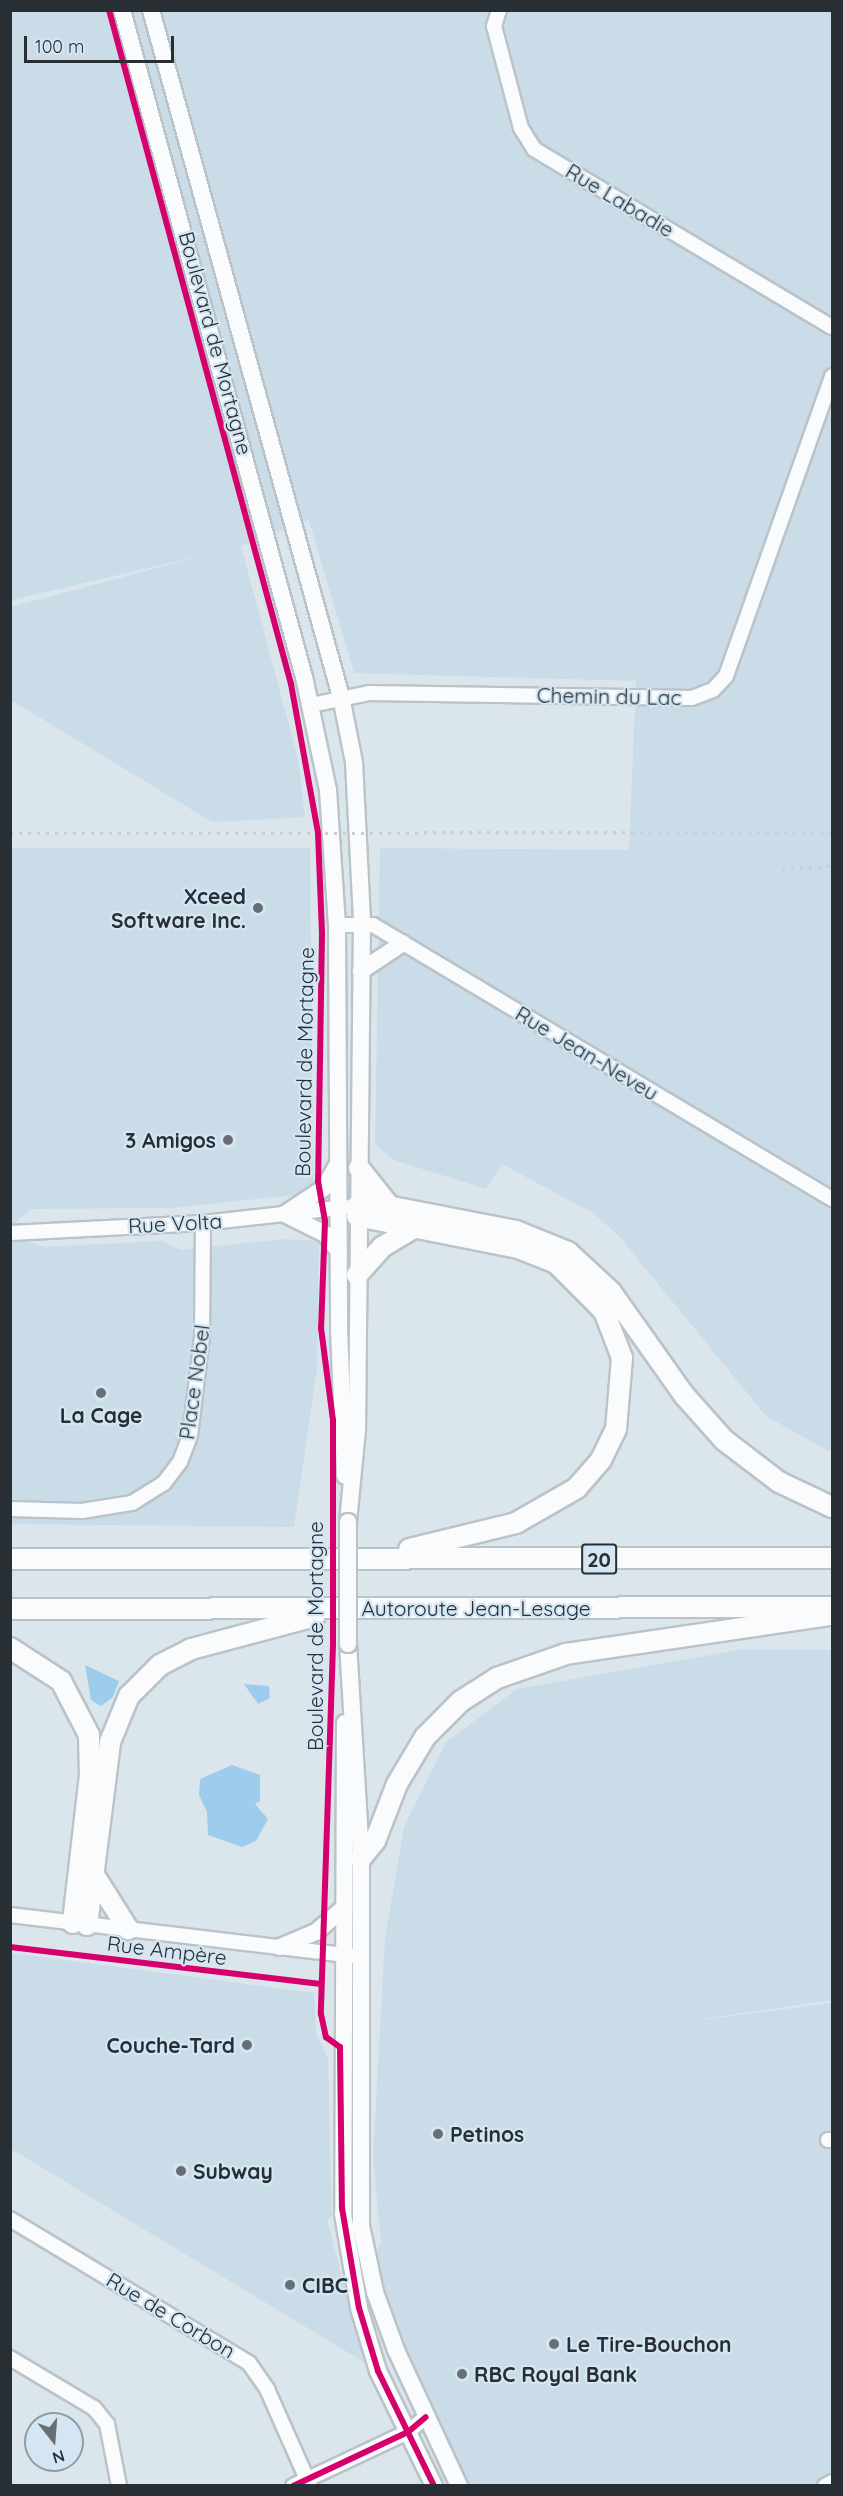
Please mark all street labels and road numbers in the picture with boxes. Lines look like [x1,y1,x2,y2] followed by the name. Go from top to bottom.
[561,158,679,242] street label: Rue Labadie
[174,229,258,457] street label: Boulevard de Mortagne
[537,682,681,710] street label: Chemin du Lac
[289,947,319,1177] street label: Boulevard de Mortagne
[511,1000,663,1106] street label: Rue Jean-Neveu
[127,1208,223,1238] street label: Rue Volta
[173,1323,215,1441] street label: Place Nobel
[302,1521,328,1751] street label: Boulevard de Mortagne
[581,1542,617,1576] road number: 20
[361,1595,591,1621] street label: Autoroute Jean-Lesage
[106,1930,228,1970] street label: Rue Ampère
[102,2267,240,2363] street label: Rue de Corbon

